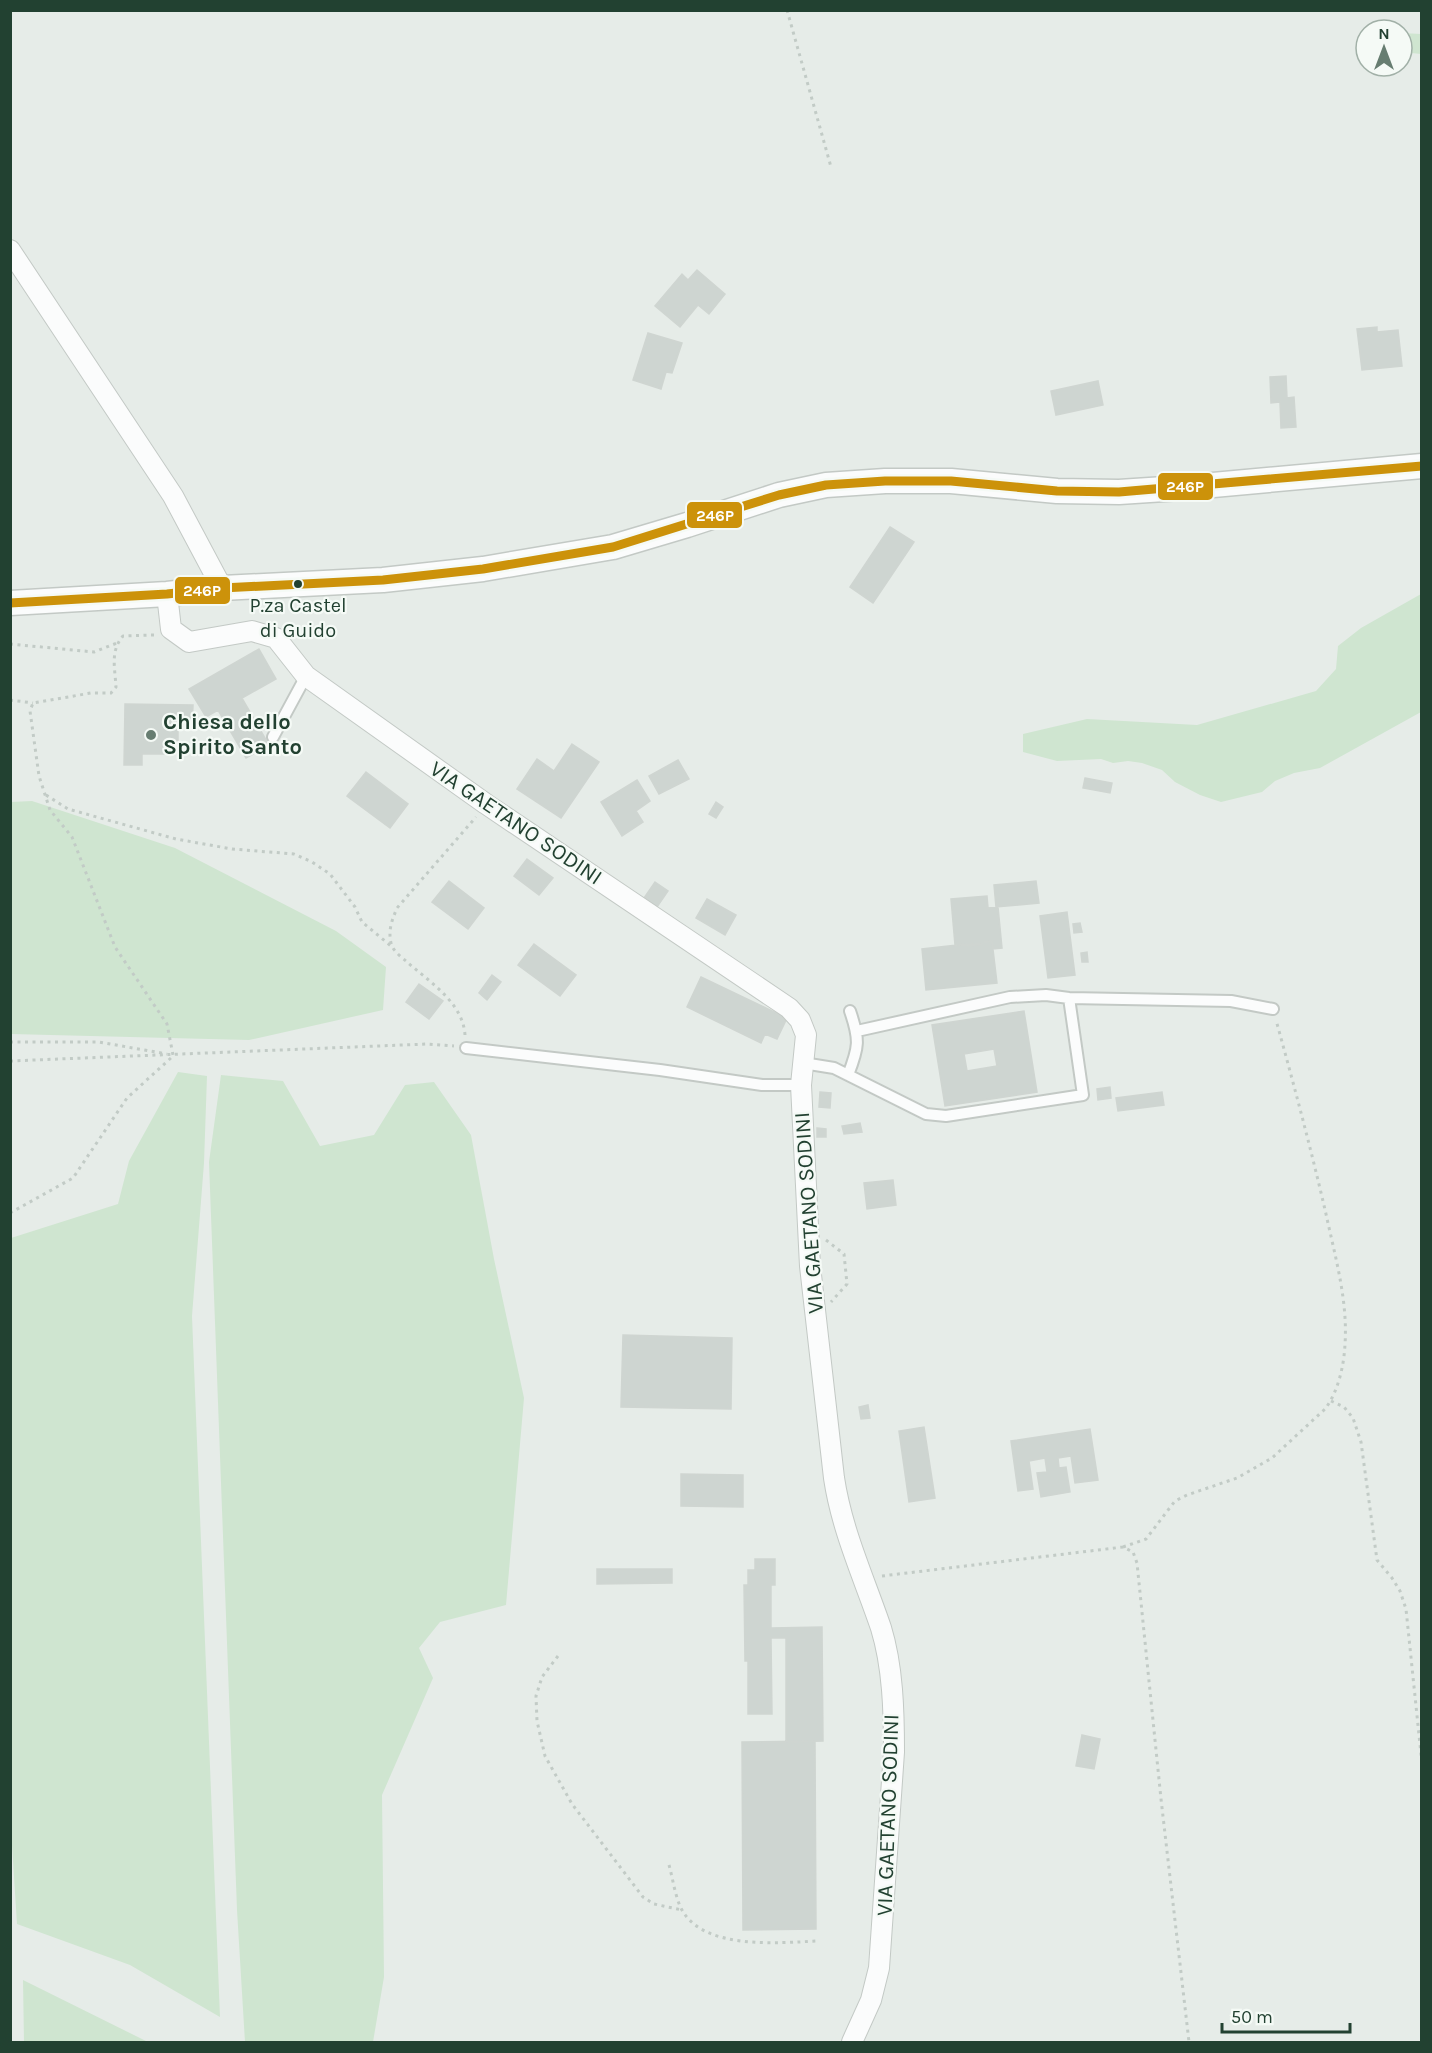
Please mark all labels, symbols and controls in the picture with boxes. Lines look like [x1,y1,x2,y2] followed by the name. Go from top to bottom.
[1354,18,1414,78] north arrow
[1378,24,1390,43] text: N
[1157,472,1214,501] line badge: 246P
[1166,477,1204,496] text: 246P
[686,501,743,529] line badge: 246P
[696,506,734,525] text: 246P
[174,576,231,605] line badge: 246P
[292,578,304,590] marker: P.za Castel di Guido
[183,581,221,600] text: 246P
[249,594,347,642] place label: P.za Castel di Guido
[163,709,302,760] place label: Chiesa dello Spirito Santo
[144,728,158,742] marker: Chiesa dello Spirito Santo
[425,756,607,890] street label: VIA GAETANO SODINI
[789,1111,829,1315] street label: VIA GAETANO SODINI
[871,1714,905,1916] street label: VIA GAETANO SODINI
[1222,1996,1350,2034] scale bar
[1231,2006,1273,2028] text: 50 m

